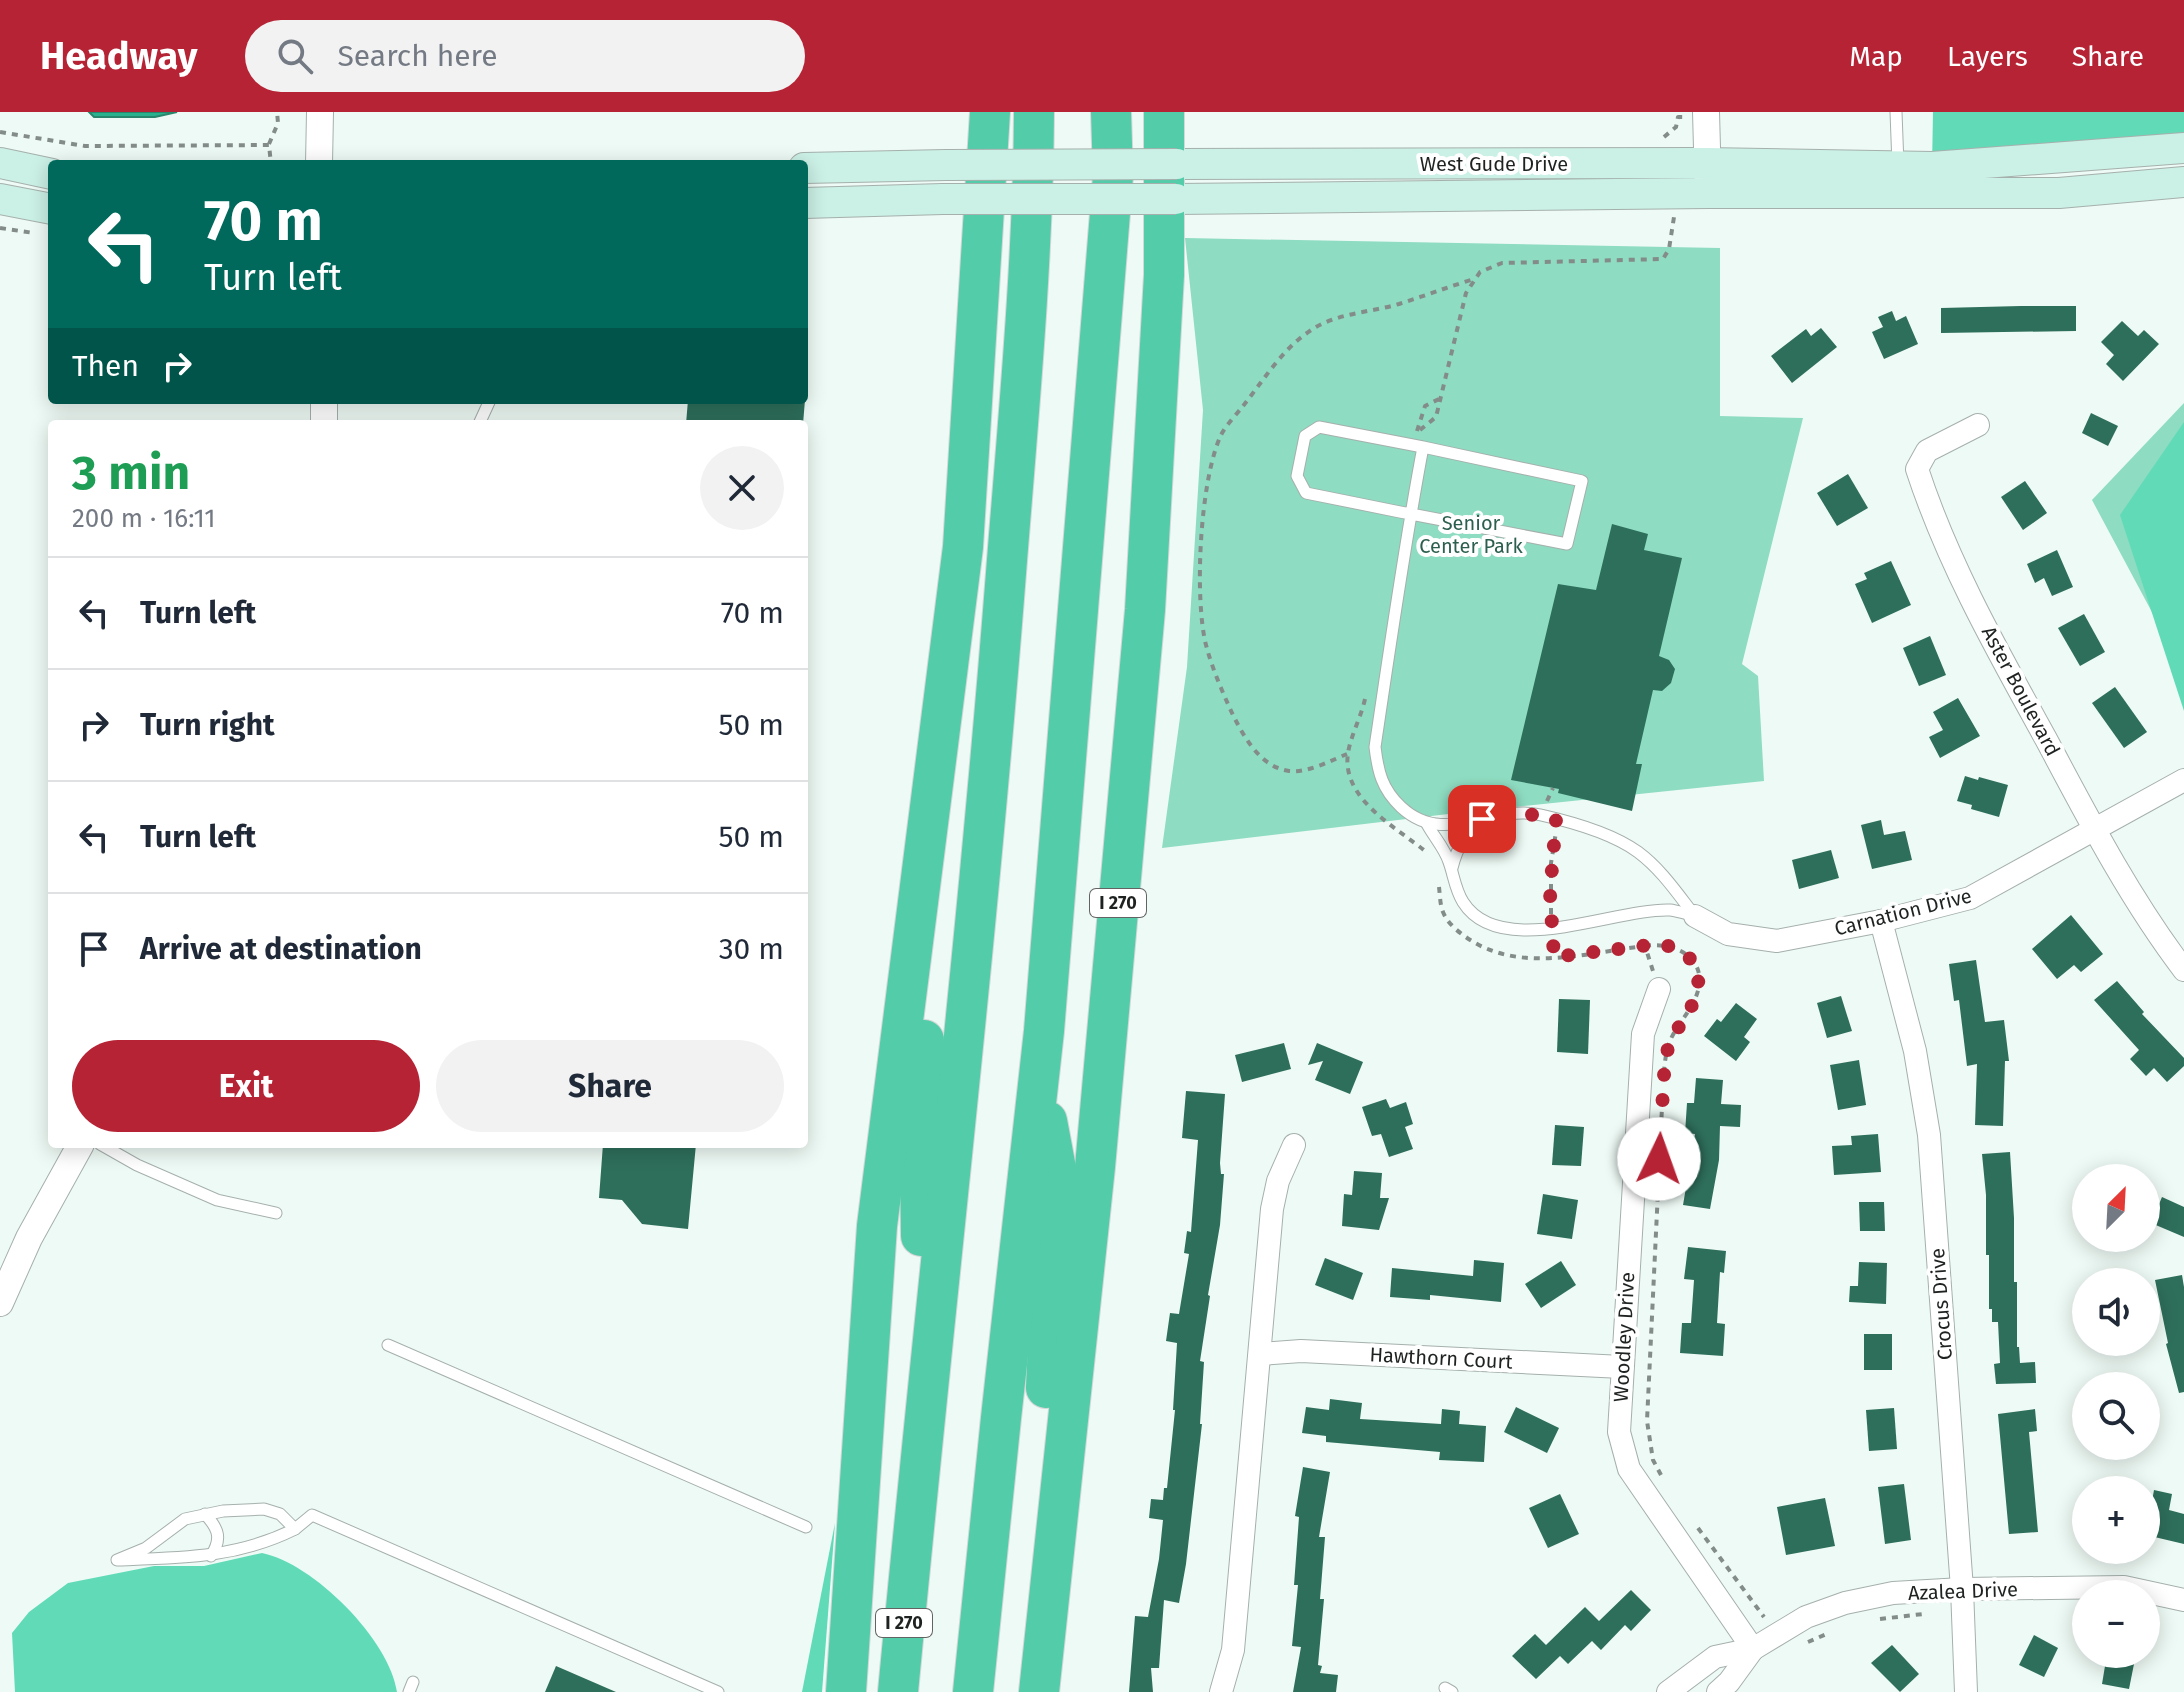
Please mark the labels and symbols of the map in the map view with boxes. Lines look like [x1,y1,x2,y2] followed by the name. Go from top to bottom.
[1420,152,1568,176] street label: West Gude Drive
[1419,511,1524,558] park label: Senior Center Park
[1977,622,2065,760] street label: Aster Boulevard
[1448,785,1516,853] pin
[1832,883,1974,941] street label: Carnation Drive
[1090,889,1146,917] road number: I 270
[1617,1117,1701,1201] position arrow
[2072,1164,2160,1252] north arrow
[1925,1247,1957,1361] street label: Crocus Drive
[1609,1271,1639,1403] street label: Woodley Drive
[1369,1342,1514,1374] street label: Hawthorn Court
[1908,1577,2018,1605] street label: Azalea Drive
[876,1609,932,1637] road number: I 270

